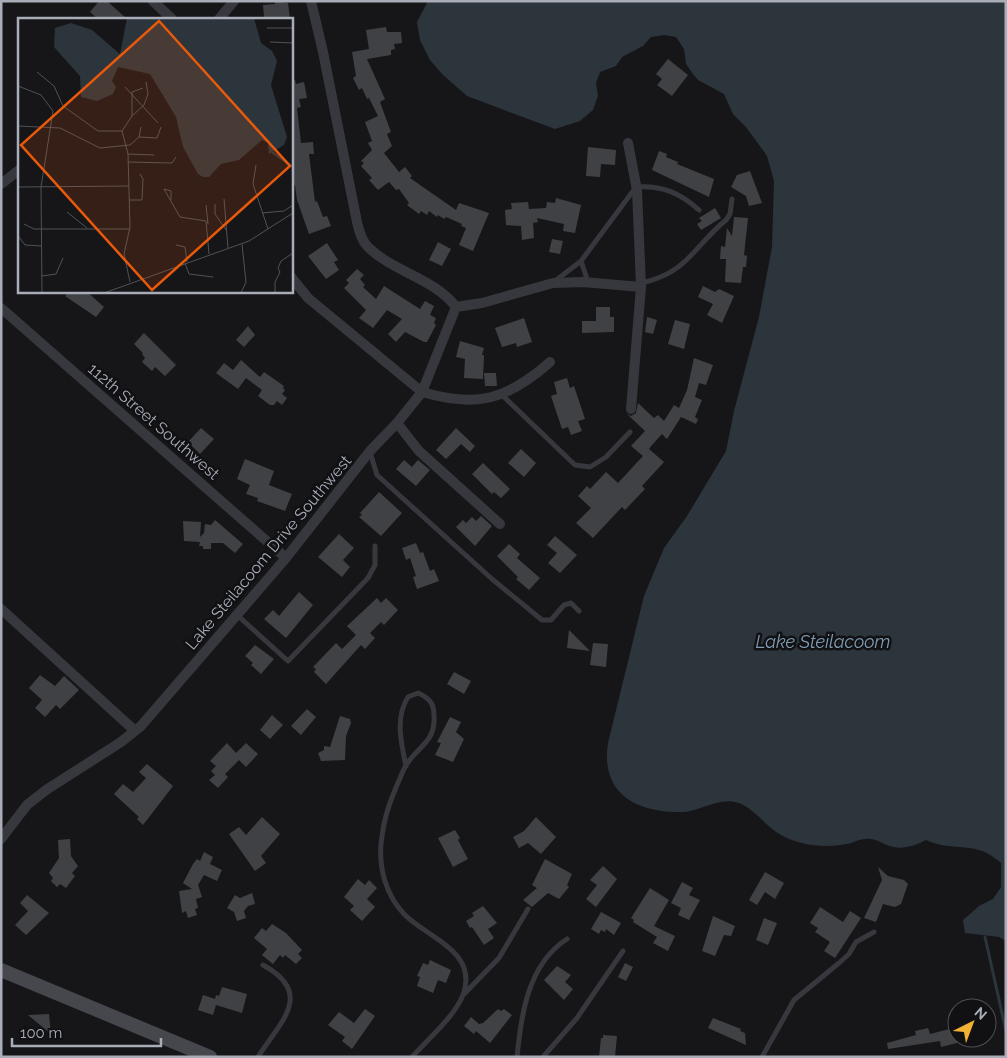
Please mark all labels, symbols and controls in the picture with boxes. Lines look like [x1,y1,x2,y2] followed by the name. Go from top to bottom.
[18,18,292,292] inset map
[84,359,224,484] street label: 112th Street Southwest
[182,451,356,653] street label: Lake Steilacoom Drive Southwest
[756,631,890,652] water label: Lake Steilacoom
[947,998,997,1048] north arrow
[971,1004,990,1023] text: N
[12,1016,161,1048] scale bar
[20,1024,62,1042] text: 100 m

